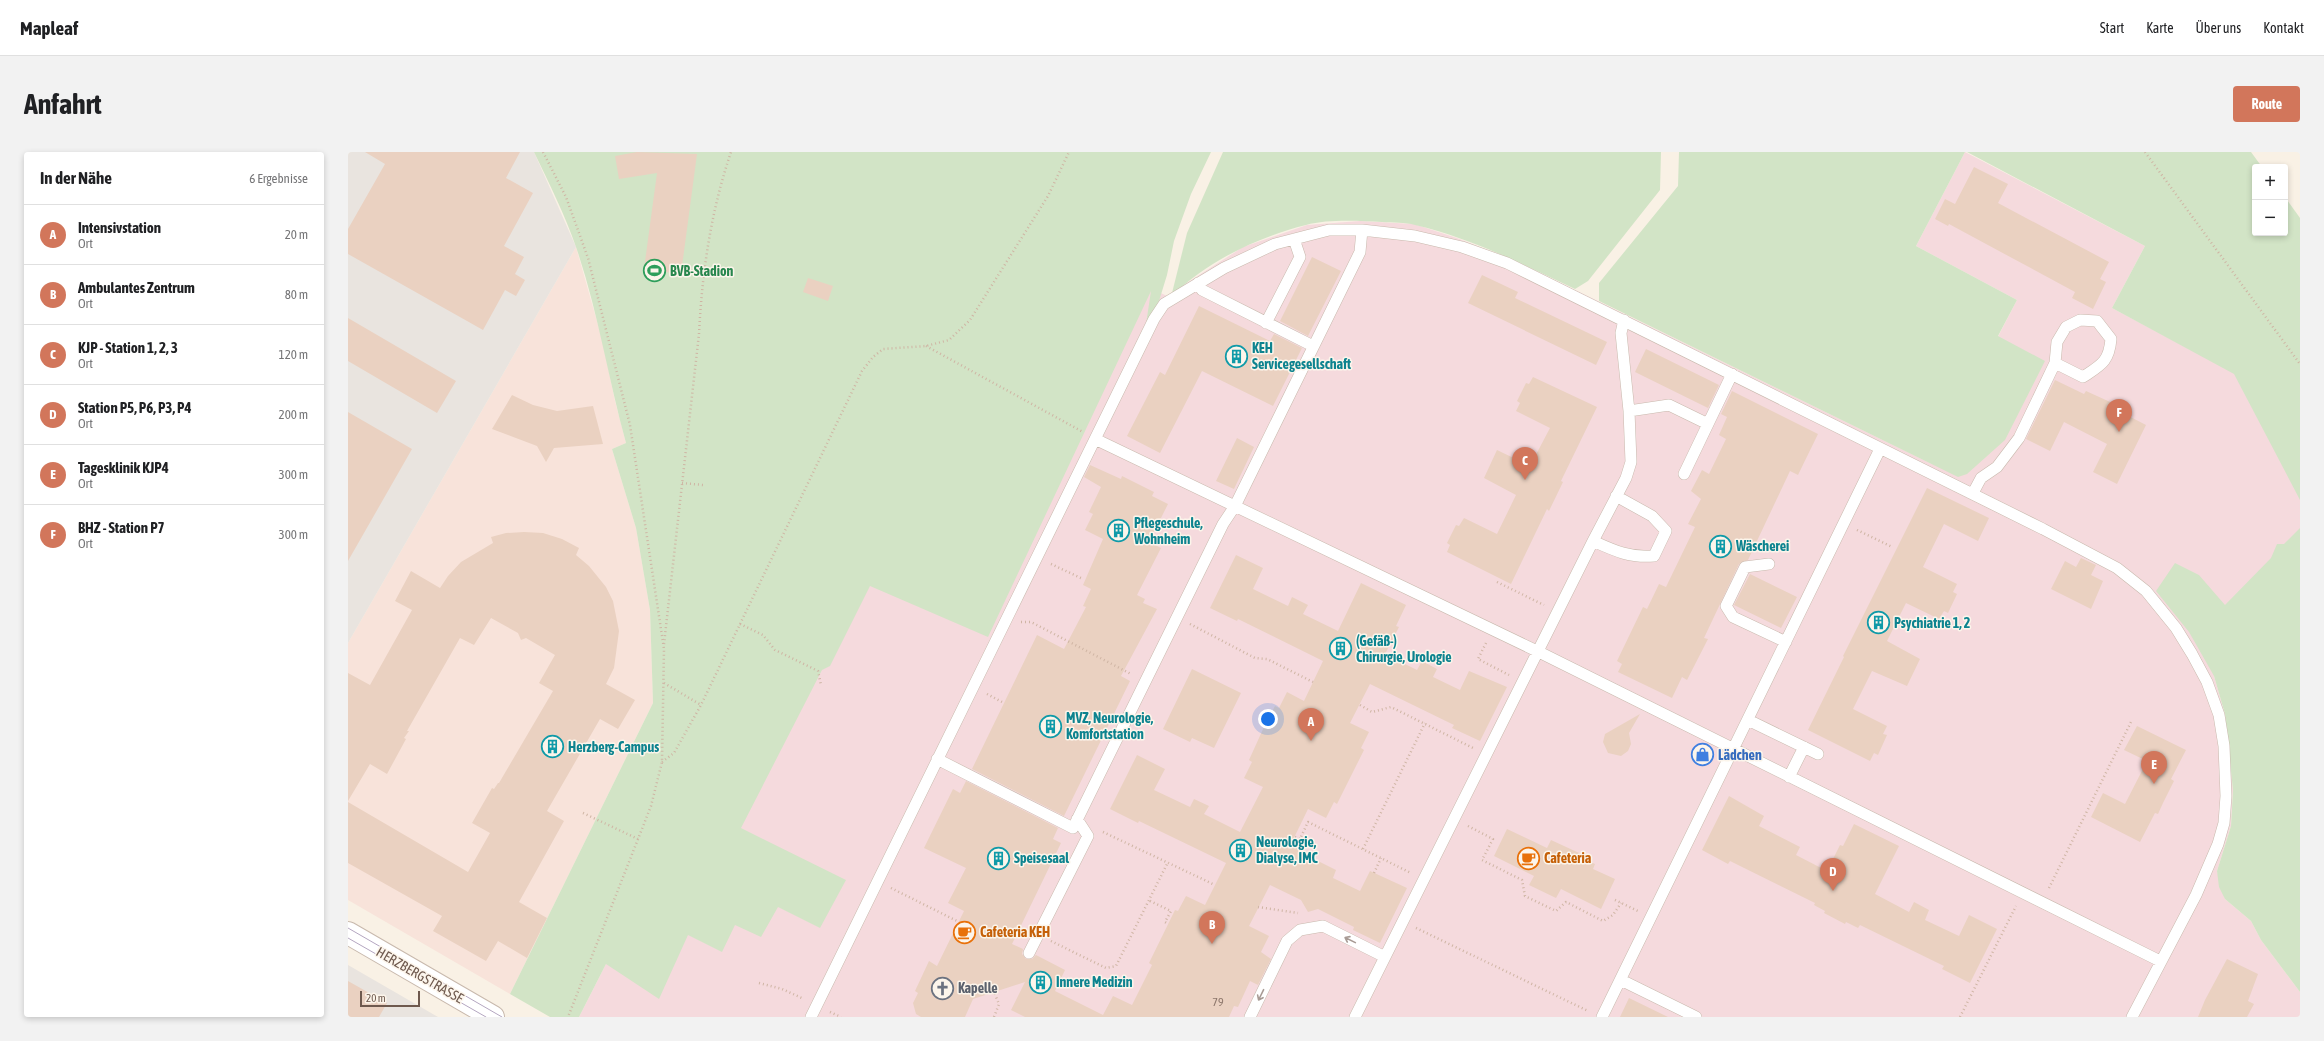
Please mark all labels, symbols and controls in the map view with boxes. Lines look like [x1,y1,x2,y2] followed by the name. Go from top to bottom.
[20,17,78,39] text: Mapleaf
[2100,20,2124,36] text: Start
[2146,20,2174,36] text: Karte
[2196,20,2241,36] text: Über uns
[2263,20,2304,36] text: Kontakt
[2233,86,2300,122] button: Route
[24,88,102,120] text: Anfahrt
[2252,164,2288,236] map controls
[2252,164,2288,200] button: +
[40,168,112,188] text: In der Nähe
[249,171,308,186] text: 6 Ergebnisse
[2252,200,2288,236] button: −
[78,219,161,236] text: Intensivstation
[50,227,56,242] text: A
[285,227,308,242] text: 20 m
[78,236,93,251] text: Ort
[641,258,667,284] sports icon: BVB-Stadion
[670,263,733,279] place label: BVB-Stadion
[78,279,195,296] text: Ambulantes Zentrum
[50,287,56,302] text: B
[285,287,308,302] text: 80 m
[78,296,93,311] text: Ort
[78,339,178,356] text: KJP - Station 1, 2, 3
[1252,340,1351,372] place label: KEH Servicegesellschaft
[1223,343,1249,369] building icon: KEH Servicegesellschaft
[50,347,56,362] text: C
[279,347,308,362] text: 120 m
[78,356,93,371] text: Ort
[78,399,192,416] text: Station P5, P6, P3, P4
[2106,399,2132,432] pin: F
[49,407,57,422] text: D
[279,407,308,422] text: 200 m
[78,416,93,431] text: Ort
[1512,447,1538,480] pin: C
[78,459,169,476] text: Tagesklinik KJP4
[50,467,56,482] text: E
[279,467,308,482] text: 300 m
[78,476,93,491] text: Ort
[1133,515,1203,547] place label: Pflegeschule, Wohnheim
[1106,518,1132,544] building icon: Pflegeschule, Wohnheim
[78,519,165,536] text: BHZ - Station P7
[50,527,56,542] text: F
[279,527,308,542] text: 300 m
[1708,533,1734,559] building icon: Wäscherei
[78,536,93,551] text: Ort
[1735,538,1789,554] place label: Wäscherei
[1865,610,1891,636] building icon: Psychiatrie 1, 2
[1894,615,1971,631] place label: Psychiatrie 1, 2
[1356,633,1452,665] place label: (Gefäß-) Chirurgie, Urologie
[1328,636,1354,662] building icon: (Gefäß-) Chirurgie, Urologie
[1298,708,1324,741] pin: A
[1258,709,1278,729] your location
[1066,710,1154,742] place label: MVZ, Neurologie, Komfortstation
[1038,713,1064,739] building icon: MVZ, Neurologie, Komfortstation
[539,734,565,760] building icon: Herzberg-Campus
[568,739,659,755] place label: Herzberg-Campus
[1690,742,1716,768] shop icon: Lädchen
[1718,747,1762,763] place label: Lädchen
[2141,751,2167,784] pin: E
[1256,834,1319,866] place label: Neurologie, Dialyse, IMC
[1228,837,1254,863] building icon: Neurologie, Dialyse, IMC
[986,845,1012,871] building icon: Speisesaal
[1515,845,1541,871] cafe icon: Cafeteria
[1014,850,1069,866] place label: Speisesaal
[1544,850,1592,866] place label: Cafeteria
[1820,858,1846,891] pin: D
[1199,911,1225,944] pin: B
[951,919,977,945] cafe icon: Cafeteria KEH
[980,924,1050,940] place label: Cafeteria KEH
[1344,935,1356,943] one-way arrow
[374,944,466,1006] street label: HERZBERGSTRASSE
[1027,969,1053,995] building icon: Innere Medizin
[1056,974,1133,990] place label: Innere Medizin
[930,975,956,1001] church icon: Kapelle
[958,980,998,996] place label: Kapelle
[1257,988,1264,1000] one-way arrow
[360,989,420,1008] scale bar
[366,992,386,1004] text: 20 m
[1212,995,1224,1009] house number: 79

